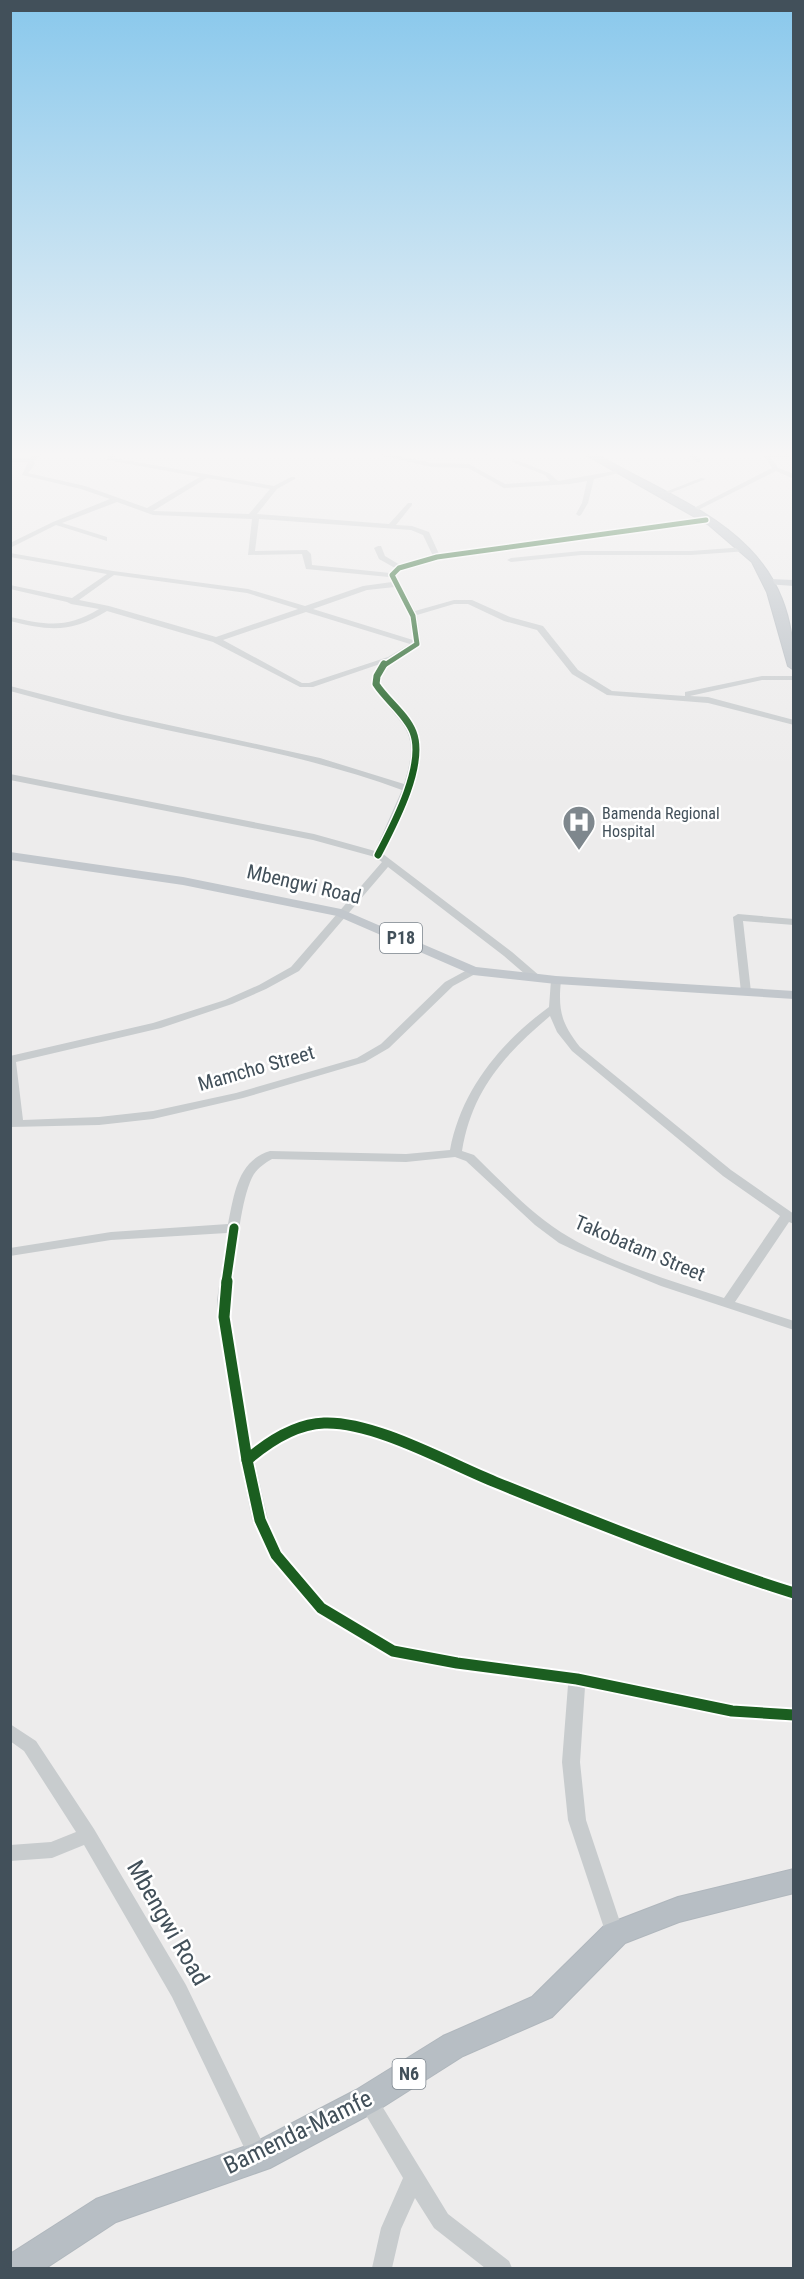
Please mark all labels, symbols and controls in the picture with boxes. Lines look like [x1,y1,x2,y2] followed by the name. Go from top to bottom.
[561,804,597,851] hospital icon: Bamenda Regional Hospital
[602,804,720,841] place label: Bamenda Regional Hospital
[245,859,363,909] street label: Mbengwi Road
[380,923,422,953] road number: P18
[195,1040,317,1096] street label: Mamcho Street
[571,1210,709,1286] street label: Takobatam Street
[121,1856,215,1990] street label: Mbengwi Road
[392,2059,426,2089] road number: N6
[219,2084,377,2180] street label: Bamenda-Mamfe

